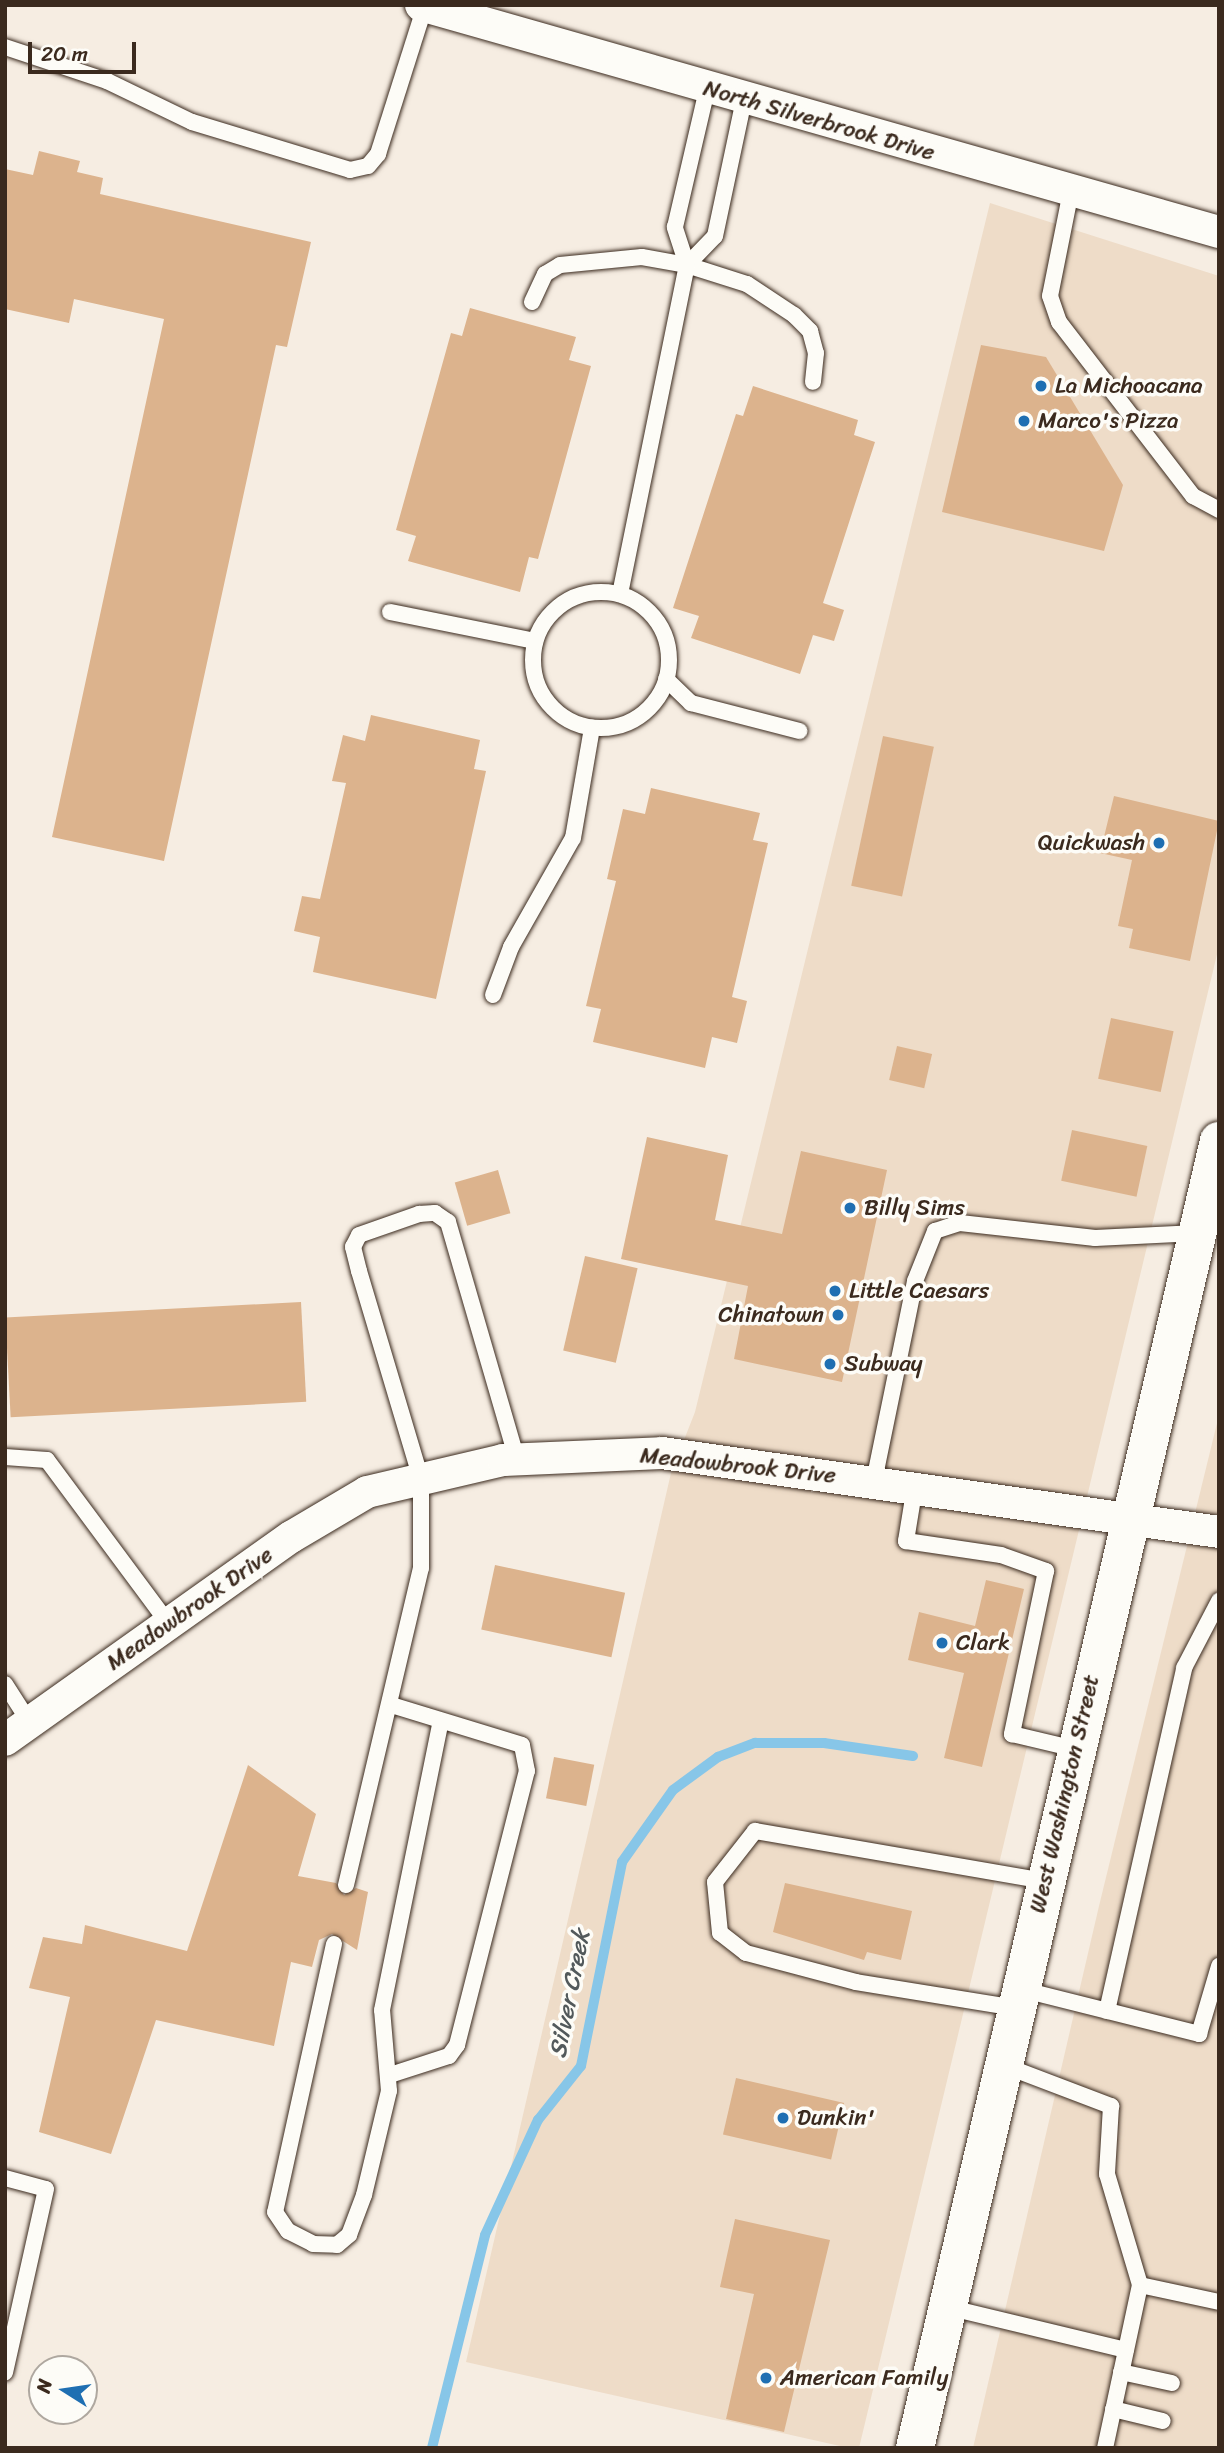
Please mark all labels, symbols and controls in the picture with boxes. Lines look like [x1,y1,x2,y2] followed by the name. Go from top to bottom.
[32,28,140,72] scale bar
[41,35,88,73] text: 20 m
[700,75,938,167] street label: North Silverbrook Drive
[1055,372,1202,400] place label: La Michoacana
[1033,378,1049,394] marker: La Michoacana
[1038,407,1179,435] place label: Marco's Pizza
[1016,413,1032,429] marker: Marco's Pizza
[1038,829,1145,857] place label: Quickwash
[1151,835,1167,851] marker: Quickwash
[864,1194,965,1222] place label: Billy Sims
[842,1200,858,1216] marker: Billy Sims
[849,1277,988,1305] place label: Little Caesars
[827,1283,843,1299] marker: Little Caesars
[718,1301,824,1329] place label: Chinatown
[830,1307,846,1323] marker: Chinatown
[844,1350,923,1378] place label: Subway
[822,1356,838,1372] marker: Subway
[639,1442,837,1490] street label: Meadowbrook Drive
[101,1541,279,1677] street label: Meadowbrook Drive
[956,1629,1010,1657] place label: Clark
[934,1635,950,1651] marker: Clark
[1024,1671,1106,1917] street label: West Washington Street
[543,1927,597,2061] water label: Silver Creek
[797,2104,875,2132] place label: Dunkin'
[775,2110,791,2126] marker: Dunkin'
[28,2355,98,2425] north arrow
[780,2364,948,2392] place label: American Family
[758,2370,774,2386] marker: American Family
[26,2376,61,2396] text: N

